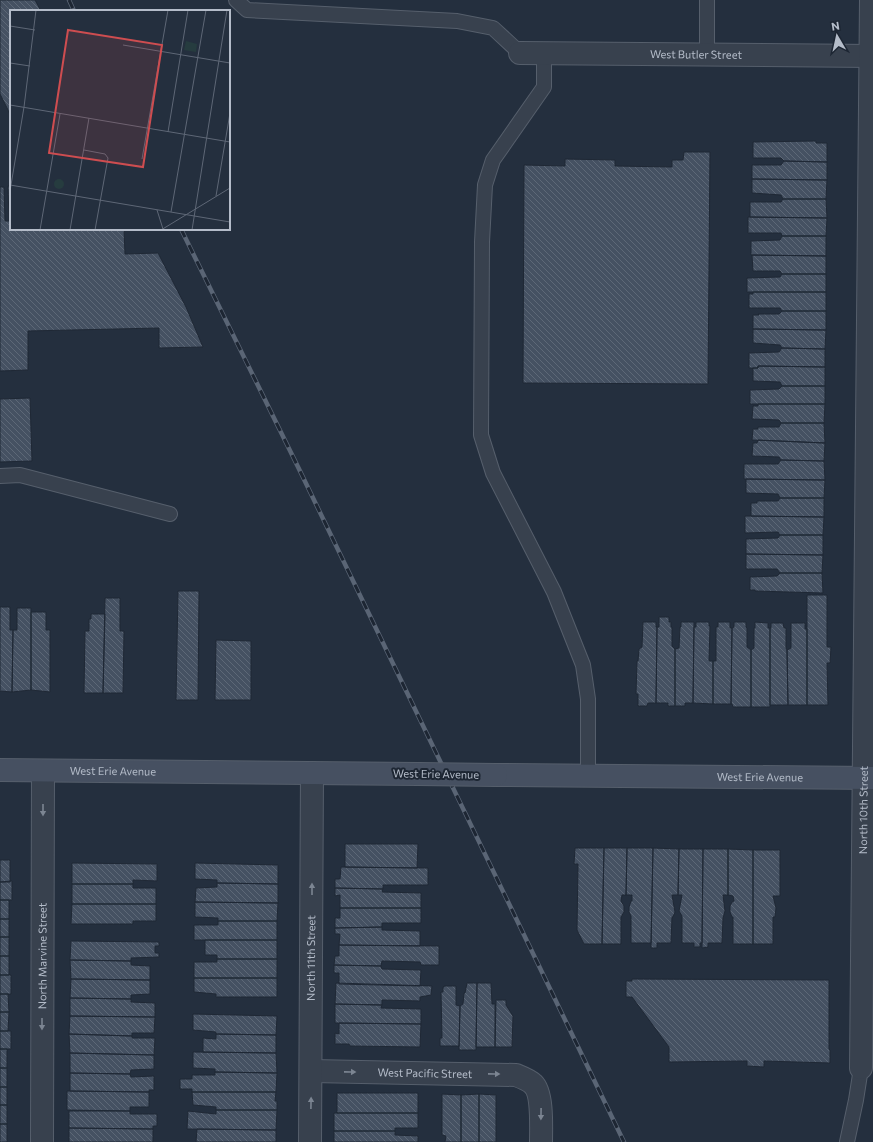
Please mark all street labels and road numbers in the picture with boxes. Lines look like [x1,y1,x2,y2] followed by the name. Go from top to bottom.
[650,47,742,61] street label: West Butler Street
[70,764,156,777] street label: West Erie Avenue
[856,765,870,854] street label: North 10th Street
[393,766,479,781] street label: West Erie Avenue
[717,770,803,783] street label: West Erie Avenue
[35,902,49,1009] street label: North Marvine Street
[304,915,317,1001] street label: North 11th Street
[378,1065,473,1080] street label: West Pacific Street

